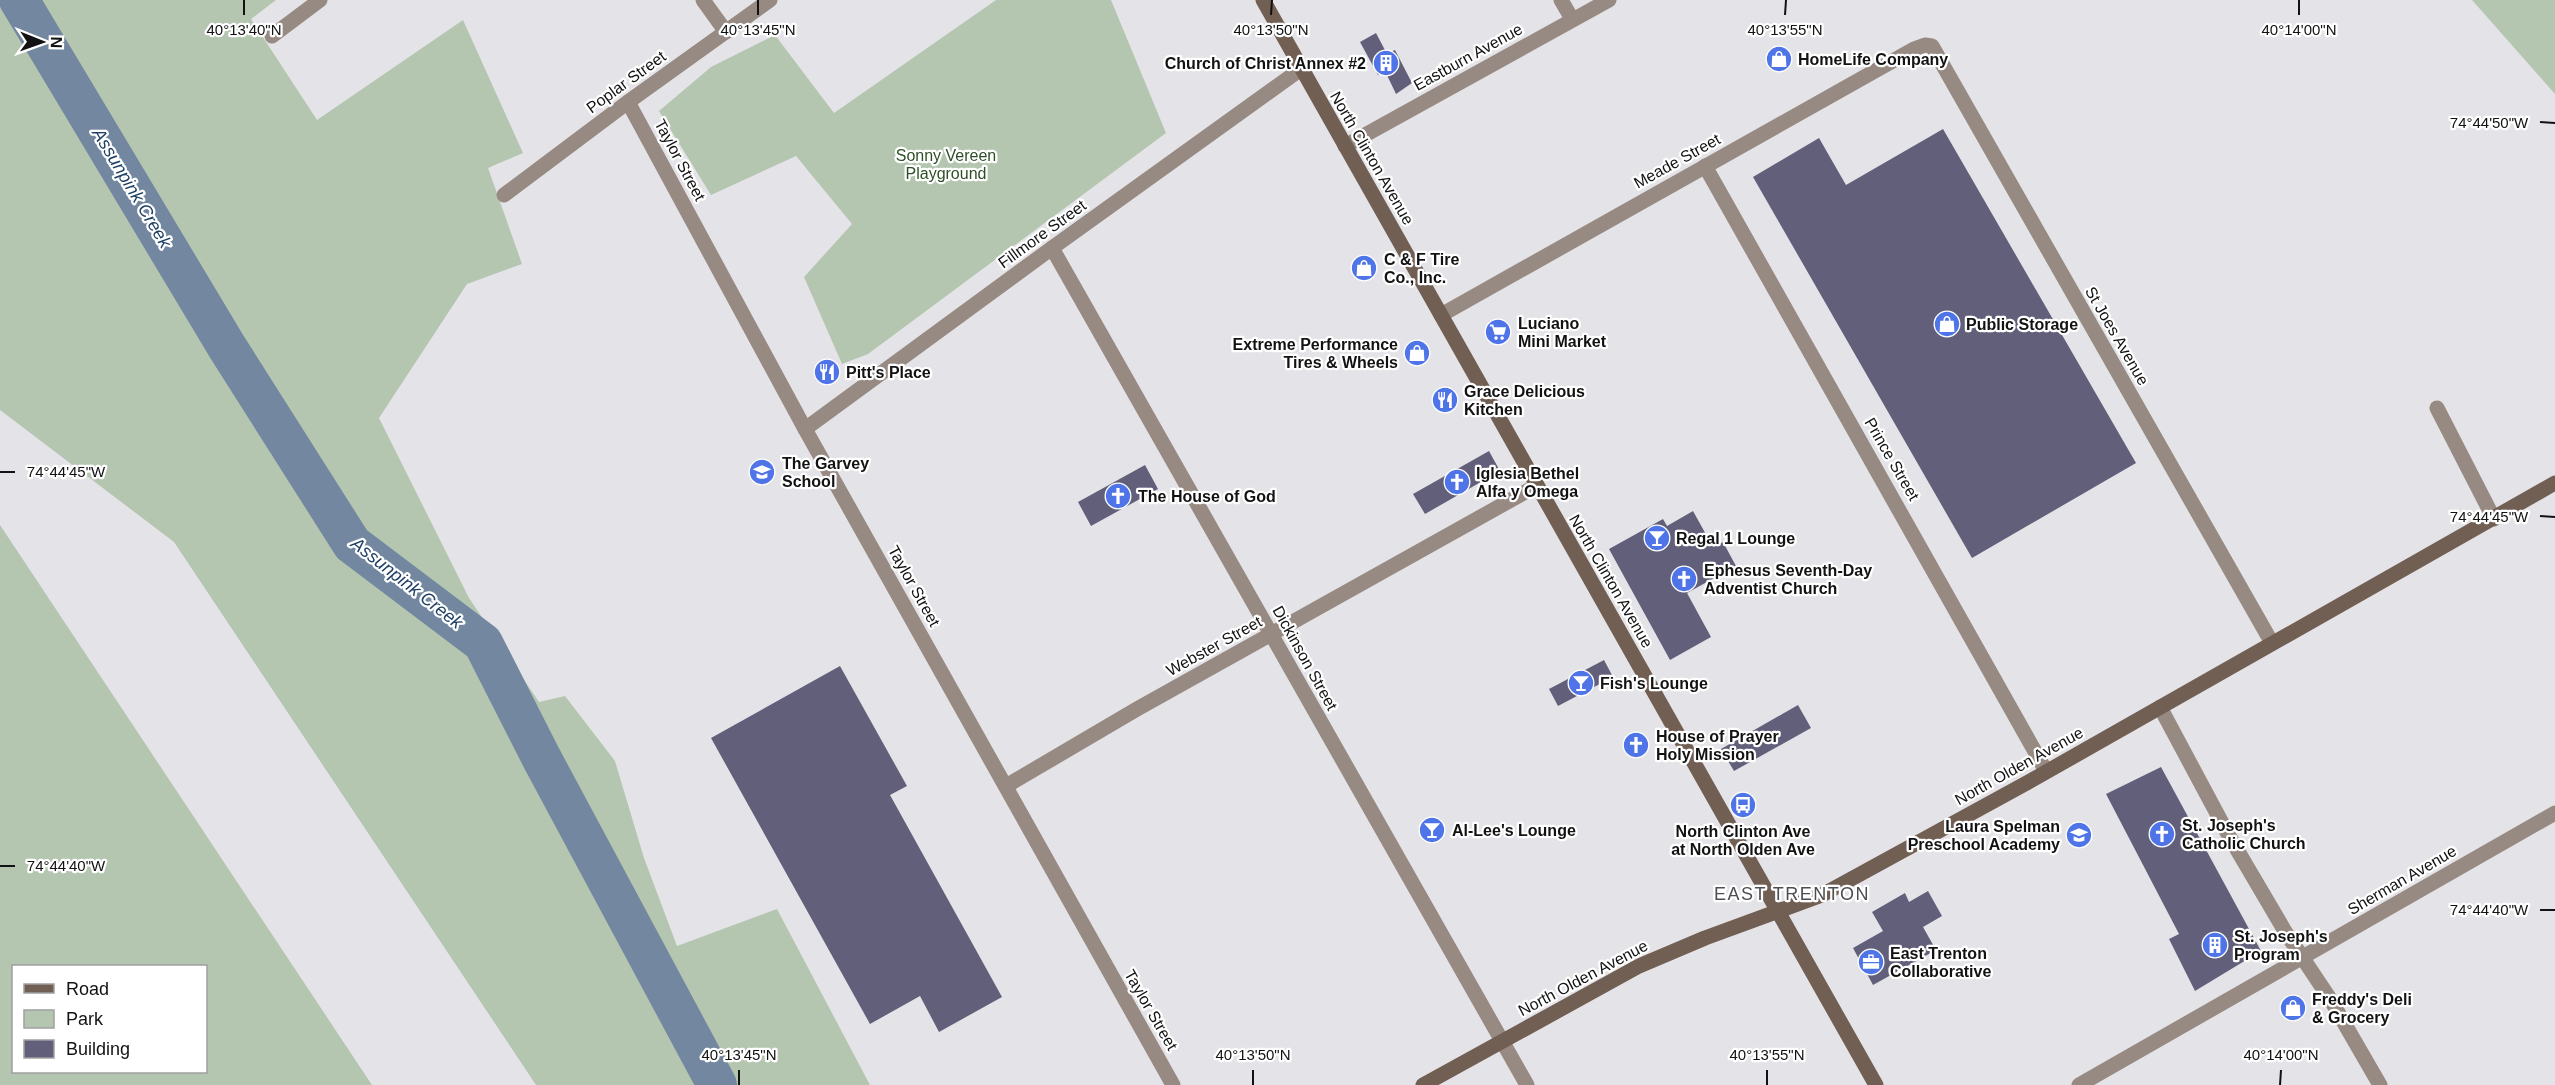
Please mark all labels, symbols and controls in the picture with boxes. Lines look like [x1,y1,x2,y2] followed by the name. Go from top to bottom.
[12,12,72,72] north arrow
[1411,20,1525,94] street label: Eastburn Avenue
[206,21,282,38] text: 40°13'40"N
[720,21,796,38] text: 40°13'45"N
[1233,21,1309,38] text: 40°13'50"N
[1747,21,1823,38] text: 40°13'55"N
[2261,21,2337,38] text: 40°14'00"N
[48,36,65,48] text: N
[1764,44,1794,74] shop icon: HomeLife Company
[583,47,669,116] street label: Poplar Street
[1371,48,1401,78] building icon: Church of Christ Annex #2
[1798,51,1948,68] place label: HomeLife Company
[1165,55,1366,72] place label: Church of Christ Annex #2
[1327,88,1417,228] street label: North Clinton Avenue
[2450,114,2529,131] text: 74°44'50"W
[651,116,709,204] street label: Taylor Street
[88,124,176,252] water label: Assunpink Creek
[1631,130,1724,192] street label: Meade Street
[896,147,996,182] park label: Sonny Vereen Playground
[995,196,1090,271] street label: Fillmore Street
[1384,251,1459,286] place label: C & F Tire Co., Inc.
[1349,253,1379,283] shop icon: C & F Tire Co., Inc.
[2082,284,2152,388] street label: St Joes Avenue
[1932,309,1962,339] shop icon: Public Storage
[1518,315,1607,350] place label: Luciano Mini Market
[1966,316,2078,333] place label: Public Storage
[1483,317,1513,347] supermarket icon: Luciano Mini Market
[1233,336,1398,371] place label: Extreme Performance Tires & Wheels
[1402,338,1432,368] shop icon: Extreme Performance Tires & Wheels
[812,357,842,387] restaurant icon: Pitt's Place
[846,364,931,381] place label: Pitt's Place
[1464,383,1585,418] place label: Grace Delicious Kitchen
[1430,385,1460,415] restaurant icon: Grace Delicious Kitchen
[1862,415,1923,504] street label: Prince Street
[782,455,869,490] place label: The Garvey School
[747,457,777,487] school or university icon: The Garvey School
[27,463,106,480] text: 74°44'45"W
[1476,465,1579,500] place label: Iglesia Bethel Alfa y Omega
[1442,467,1472,497] church icon: Iglesia Bethel Alfa y Omega
[1103,481,1133,511] church icon: The House of God
[1138,488,1276,505] place label: The House of God
[2450,508,2529,525] text: 74°44'45"W
[1566,511,1656,651] street label: North Clinton Avenue
[1642,523,1672,553] bar icon: Regal 1 Lounge
[1676,530,1795,547] place label: Regal 1 Lounge
[346,533,468,633] water label: Assunpink Creek
[885,543,943,630] street label: Taylor Street
[1704,562,1872,597] place label: Ephesus Seventh-Day Adventist Church
[1669,564,1699,594] church icon: Ephesus Seventh-Day Adventist Church
[1269,603,1341,714] street label: Dickinson Street
[1163,613,1265,679] street label: Webster Street
[1566,668,1596,698] bar icon: Fish's Lounge
[1600,675,1708,692] place label: Fish's Lounge
[1952,724,2086,808] street label: North Olden Avenue
[1656,728,1779,763] place label: House of Prayer Holy Mission
[1621,730,1651,760] church icon: House of Prayer Holy Mission
[1728,790,1758,820] bus stop icon: North Clinton Ave at North Olden Ave
[1417,815,1447,845] bar icon: Al-Lee's Lounge
[2182,817,2306,852] place label: St. Joseph's Catholic Church
[1908,818,2060,853] place label: Laura Spelman Preschool Academy
[2147,819,2177,849] church icon: St. Joseph's Catholic Church
[2064,820,2094,850] school or university icon: Laura Spelman Preschool Academy
[1452,822,1576,839] place label: Al-Lee's Lounge
[1671,823,1815,858] place label: North Clinton Ave at North Olden Ave
[2345,842,2459,918] street label: Sherman Avenue
[27,857,106,874] text: 74°44'40"W
[1714,884,1870,904] district label: EAST TRENTON
[2450,901,2529,918] text: 74°44'40"W
[2234,928,2328,963] place label: St. Joseph's Program
[2200,930,2230,960] building icon: St. Joseph's Program
[1516,937,1651,1019] street label: North Olden Avenue
[1890,945,1991,980] place label: East Trenton Collaborative
[1856,947,1886,977] office icon: East Trenton Collaborative
[12,965,207,1073] legend
[1121,967,1181,1054] street label: Taylor Street
[66,979,109,999] text: Road
[2312,991,2412,1026] place label: Freddy's Deli & Grocery
[2278,993,2308,1023] shop icon: Freddy's Deli & Grocery
[66,1009,104,1029] text: Park
[66,1039,130,1059] text: Building
[701,1046,777,1063] text: 40°13'45"N
[1215,1046,1291,1063] text: 40°13'50"N
[1729,1046,1805,1063] text: 40°13'55"N
[2243,1046,2319,1063] text: 40°14'00"N

